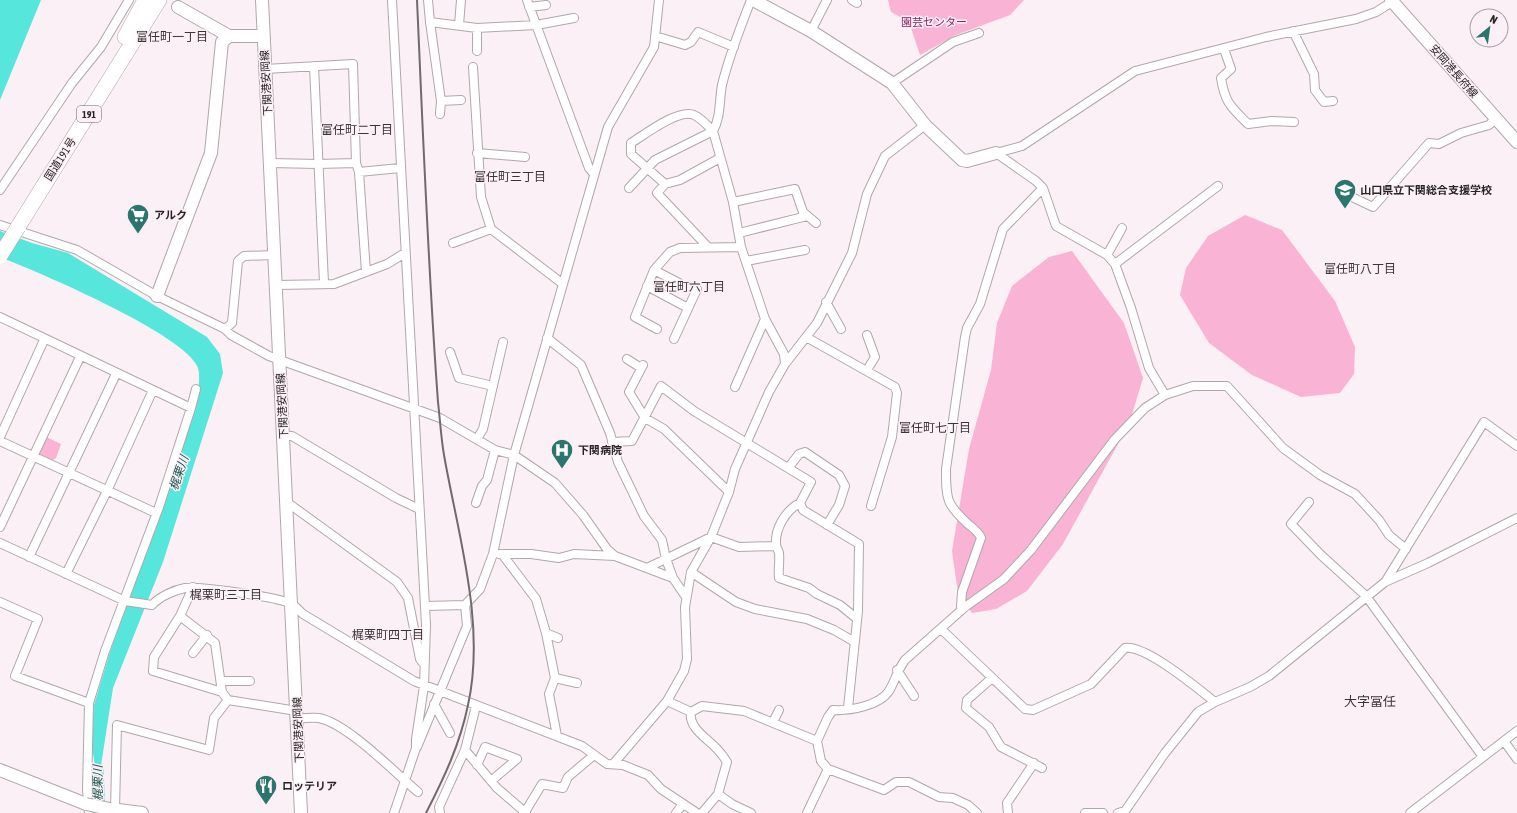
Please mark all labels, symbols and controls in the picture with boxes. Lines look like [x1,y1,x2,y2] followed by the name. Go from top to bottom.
[1469,8,1509,48] north arrow
[1488,12,1500,26] text: N
[901,16,967,28] park label: 園芸センター
[136,30,208,44] district label: 富任町一丁目
[1428,42,1480,100] street label: 安岡港長府線
[258,50,274,116] street label: 下関港安岡線
[77,106,101,122] road number: 191
[321,123,393,137] district label: 富任町二丁目
[42,135,78,183] street label: 国道191号
[474,170,546,184] district label: 富任町三丁目
[1332,177,1358,210] school or university icon: 山口県立下関総合支援学校
[1360,184,1492,196] place label: 山口県立下関総合支援学校
[125,202,151,235] supermarket icon: アルク
[154,209,187,221] place label: アルク
[1324,262,1396,276] district label: 富任町八丁目
[653,280,725,294] district label: 富任町六丁目
[274,373,290,439] street label: 下関港安岡線
[899,421,971,435] district label: 富任町七丁目
[549,437,575,470] hospital icon: 下関病院
[578,444,622,456] place label: 下関病院
[167,452,192,492] water label: 梶栗川
[190,588,262,602] district label: 梶栗町三丁目
[352,628,424,642] district label: 梶栗町四丁目
[1344,694,1396,709] district label: 大字冨任
[291,697,305,763] street label: 下関港安岡線
[91,763,105,801] water label: 梶栗川
[253,773,279,806] restaurant icon: ロッテリア
[282,780,337,792] place label: ロッテリア

